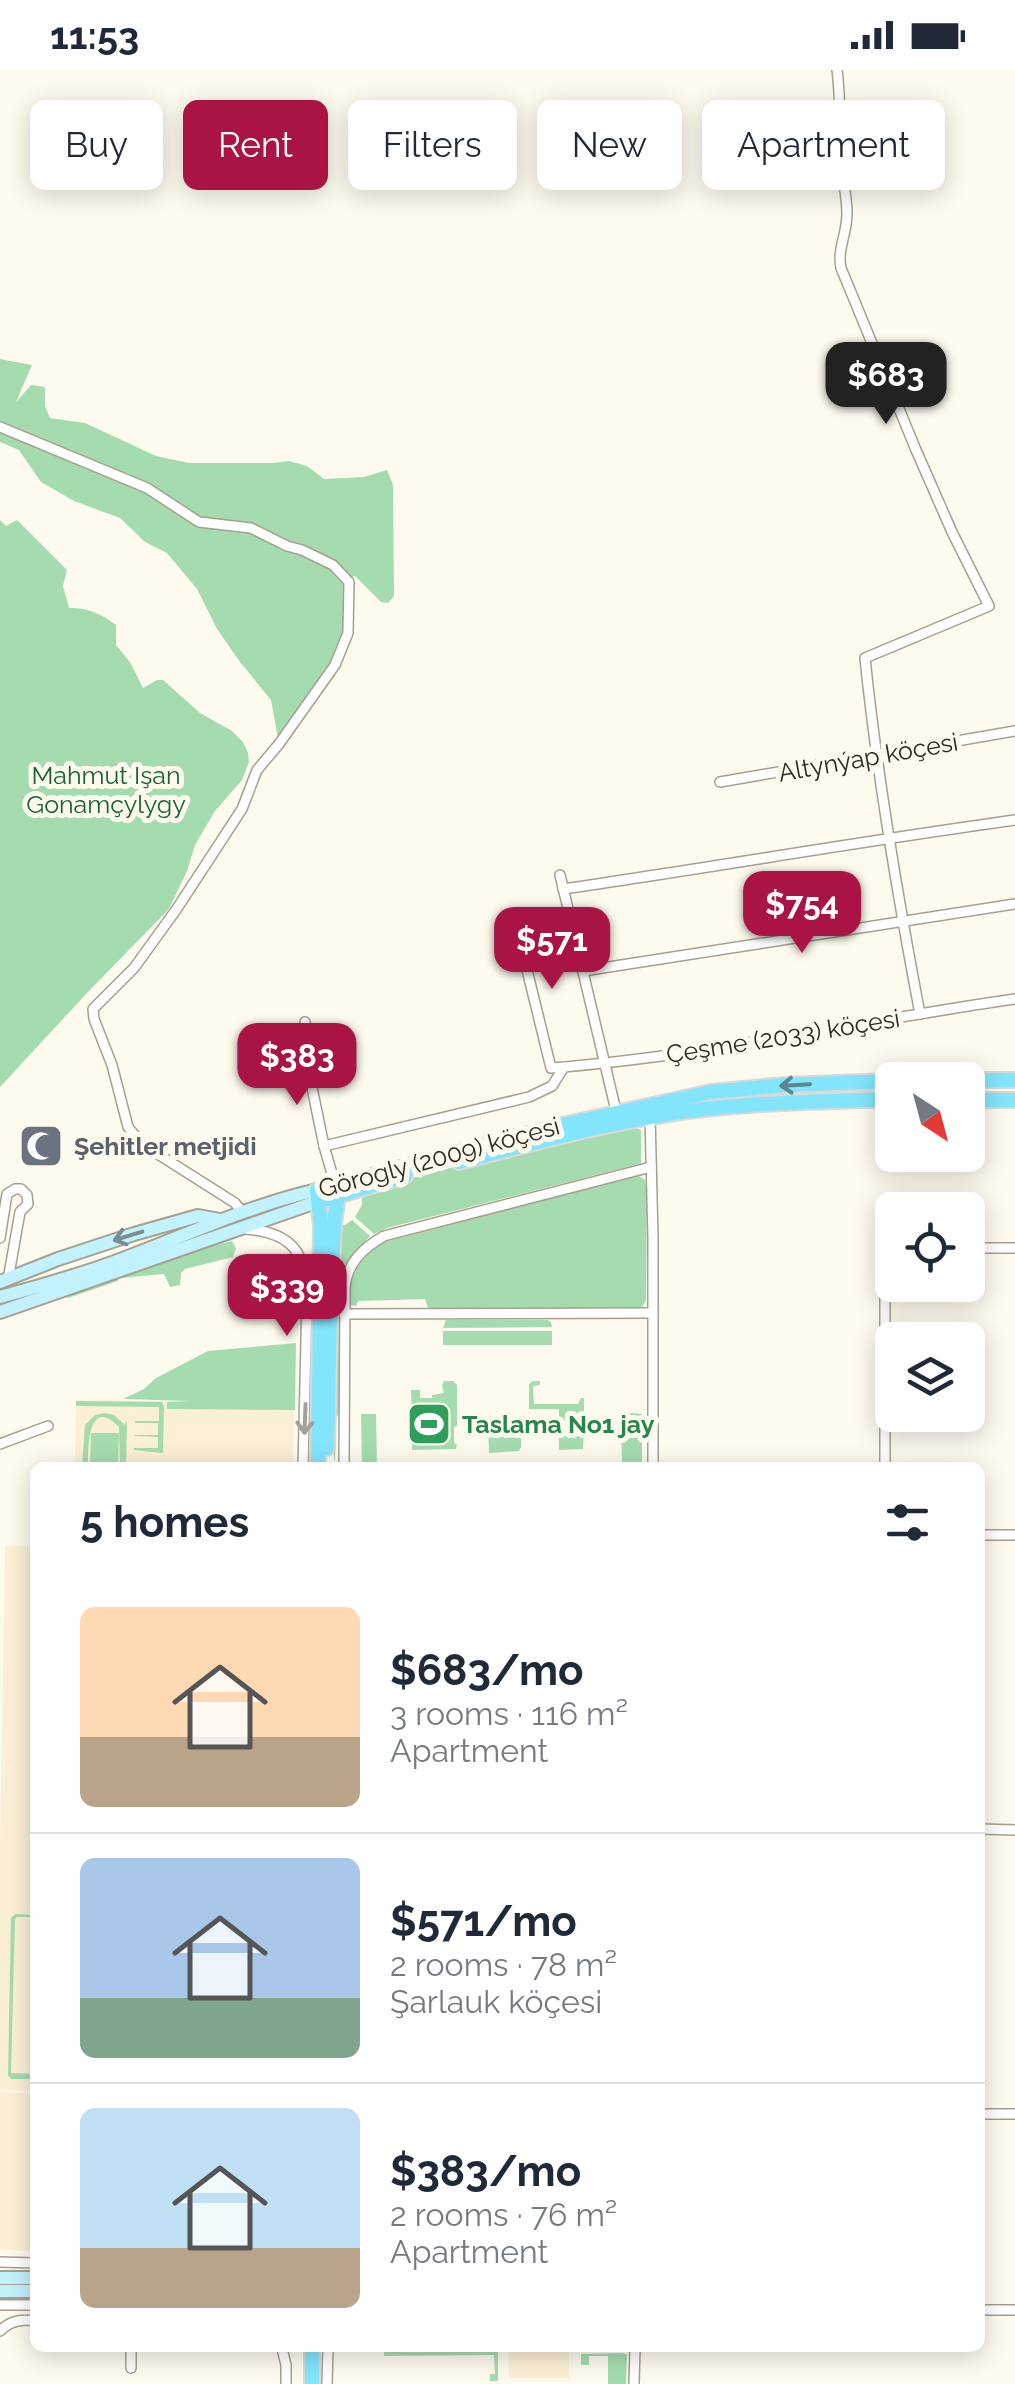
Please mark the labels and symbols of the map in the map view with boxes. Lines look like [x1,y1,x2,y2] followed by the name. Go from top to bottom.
[827,342,945,427] pin: $683
[776,726,960,788] street label: Altynýap köçesi
[26,760,186,819] park label: Mahmut Işan Gonamçylygy
[743,871,861,956] pin: $754
[493,907,611,992] pin: $571
[664,1003,902,1069] street label: Çeşme (2033) köçesi
[238,1023,356,1108] pin: $383
[875,1062,985,1172] north arrow
[780,1075,812,1094] one-way arrow
[315,1110,563,1204] street label: Görogly (2009) köçesi
[18,1123,64,1169] mosque icon: Şehitler metjidi
[74,1131,257,1161] place label: Şehitler metjidi
[112,1228,144,1246] one-way arrow
[228,1254,346,1339] pin: $339
[406,1401,452,1447] sports icon: Taslama No1 jay
[295,1403,314,1435] one-way arrow
[462,1409,655,1439] place label: Taslama No1 jay

